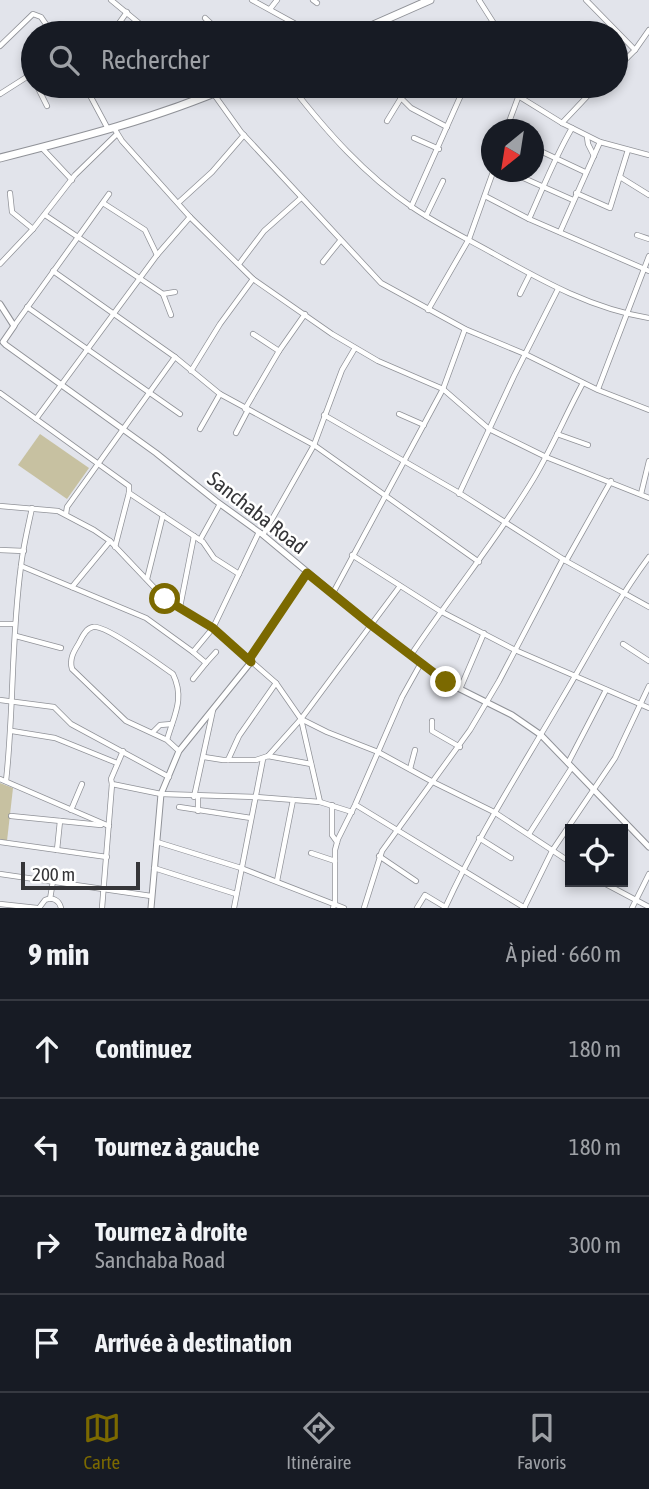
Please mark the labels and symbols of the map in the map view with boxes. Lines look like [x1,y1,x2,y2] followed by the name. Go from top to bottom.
[481,119,544,182] north arrow
[203,466,312,558] street label: Sanchaba Road
[149,583,180,614] route start
[430,666,461,697] route end
[21,859,140,891] scale bar

